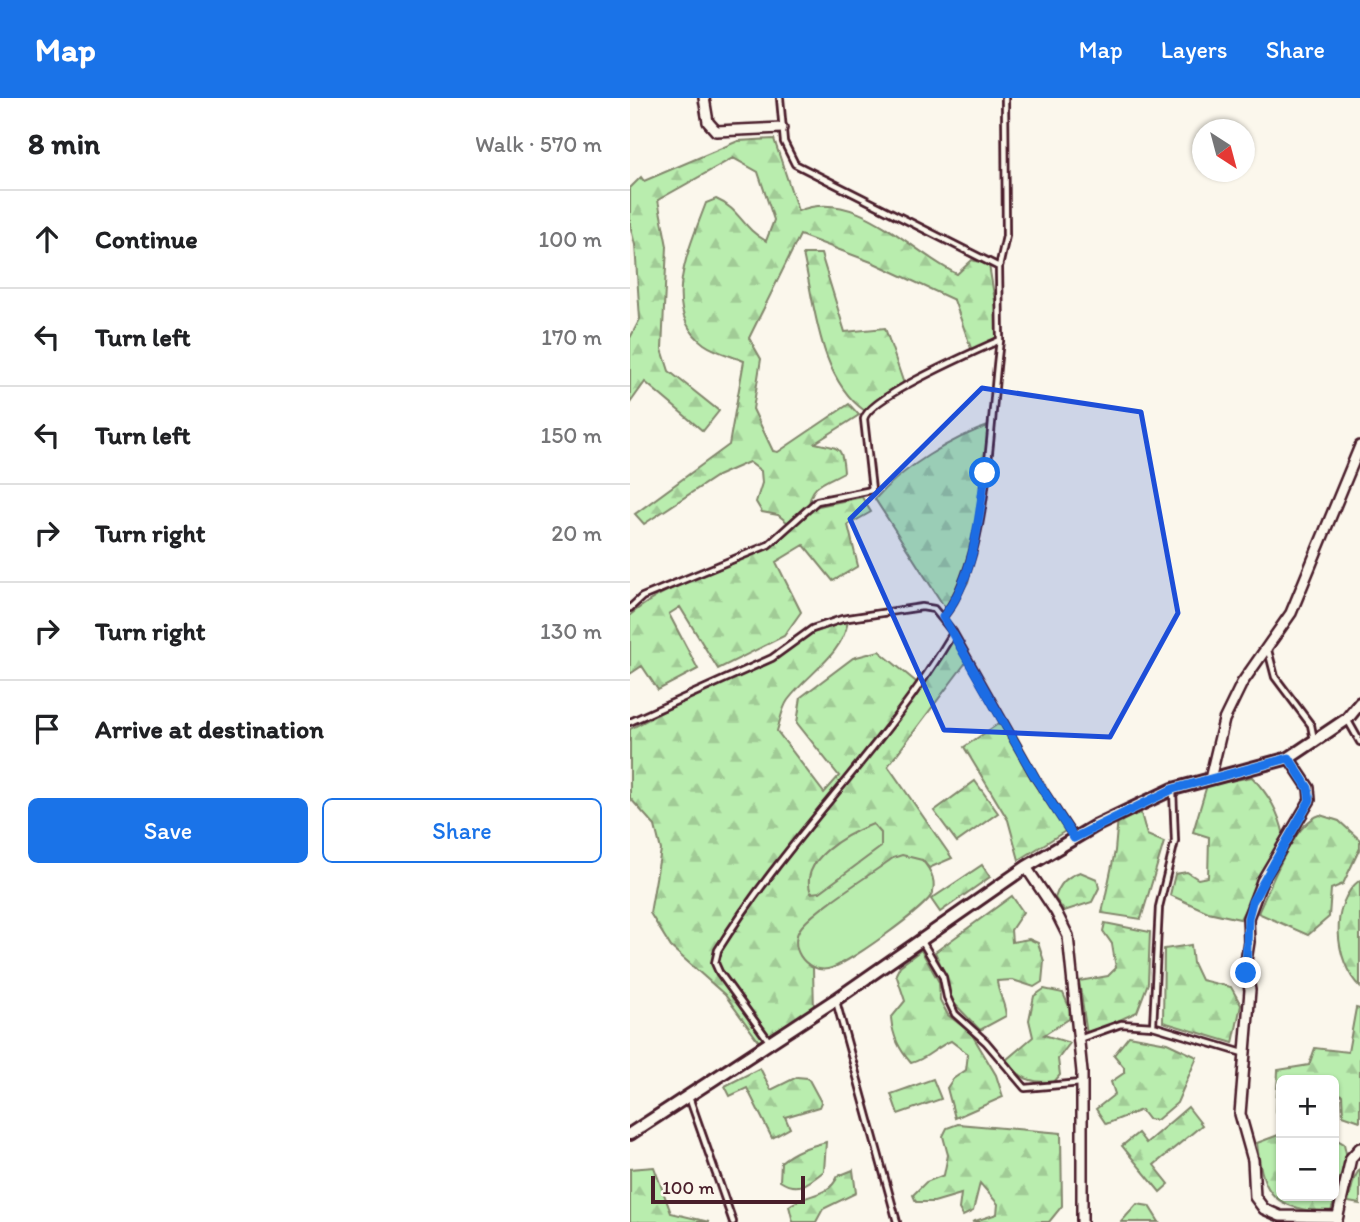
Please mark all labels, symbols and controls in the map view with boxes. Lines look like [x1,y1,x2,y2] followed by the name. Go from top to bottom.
[35,30,96,69] text: Map
[1079,35,1123,64] text: Map
[1161,35,1228,64] text: Layers
[1266,35,1325,64] text: Share
[1192,119,1255,182] north arrow
[28,125,100,162] text: 8 min
[475,130,602,158] text: Walk · 570 m
[28,220,66,258] icon: ahead
[95,223,198,255] text: Continue
[538,225,602,253] text: 100 m
[28,318,66,356] icon: left
[95,321,191,353] text: Turn left
[541,323,602,351] text: 170 m
[28,416,66,454] icon: left
[95,419,191,451] text: Turn left
[541,421,602,449] text: 150 m
[969,457,1000,488] route start
[28,514,66,552] icon: right
[95,517,206,549] text: Turn right
[551,519,602,547] text: 20 m
[28,612,66,650] icon: right
[95,615,206,647] text: Turn right
[540,617,602,645] text: 130 m
[28,710,66,748] icon: arrive
[95,713,324,745] text: Arrive at destination
[28,798,308,863] button: Save
[322,798,602,863] button: Share
[1230,957,1261,988] route end
[1276,1075,1339,1201] map controls
[1276,1075,1339,1138] button: +
[1276,1138,1339,1201] button: −
[651,1173,805,1205] scale bar
[662,1176,714,1199] text: 100 m

